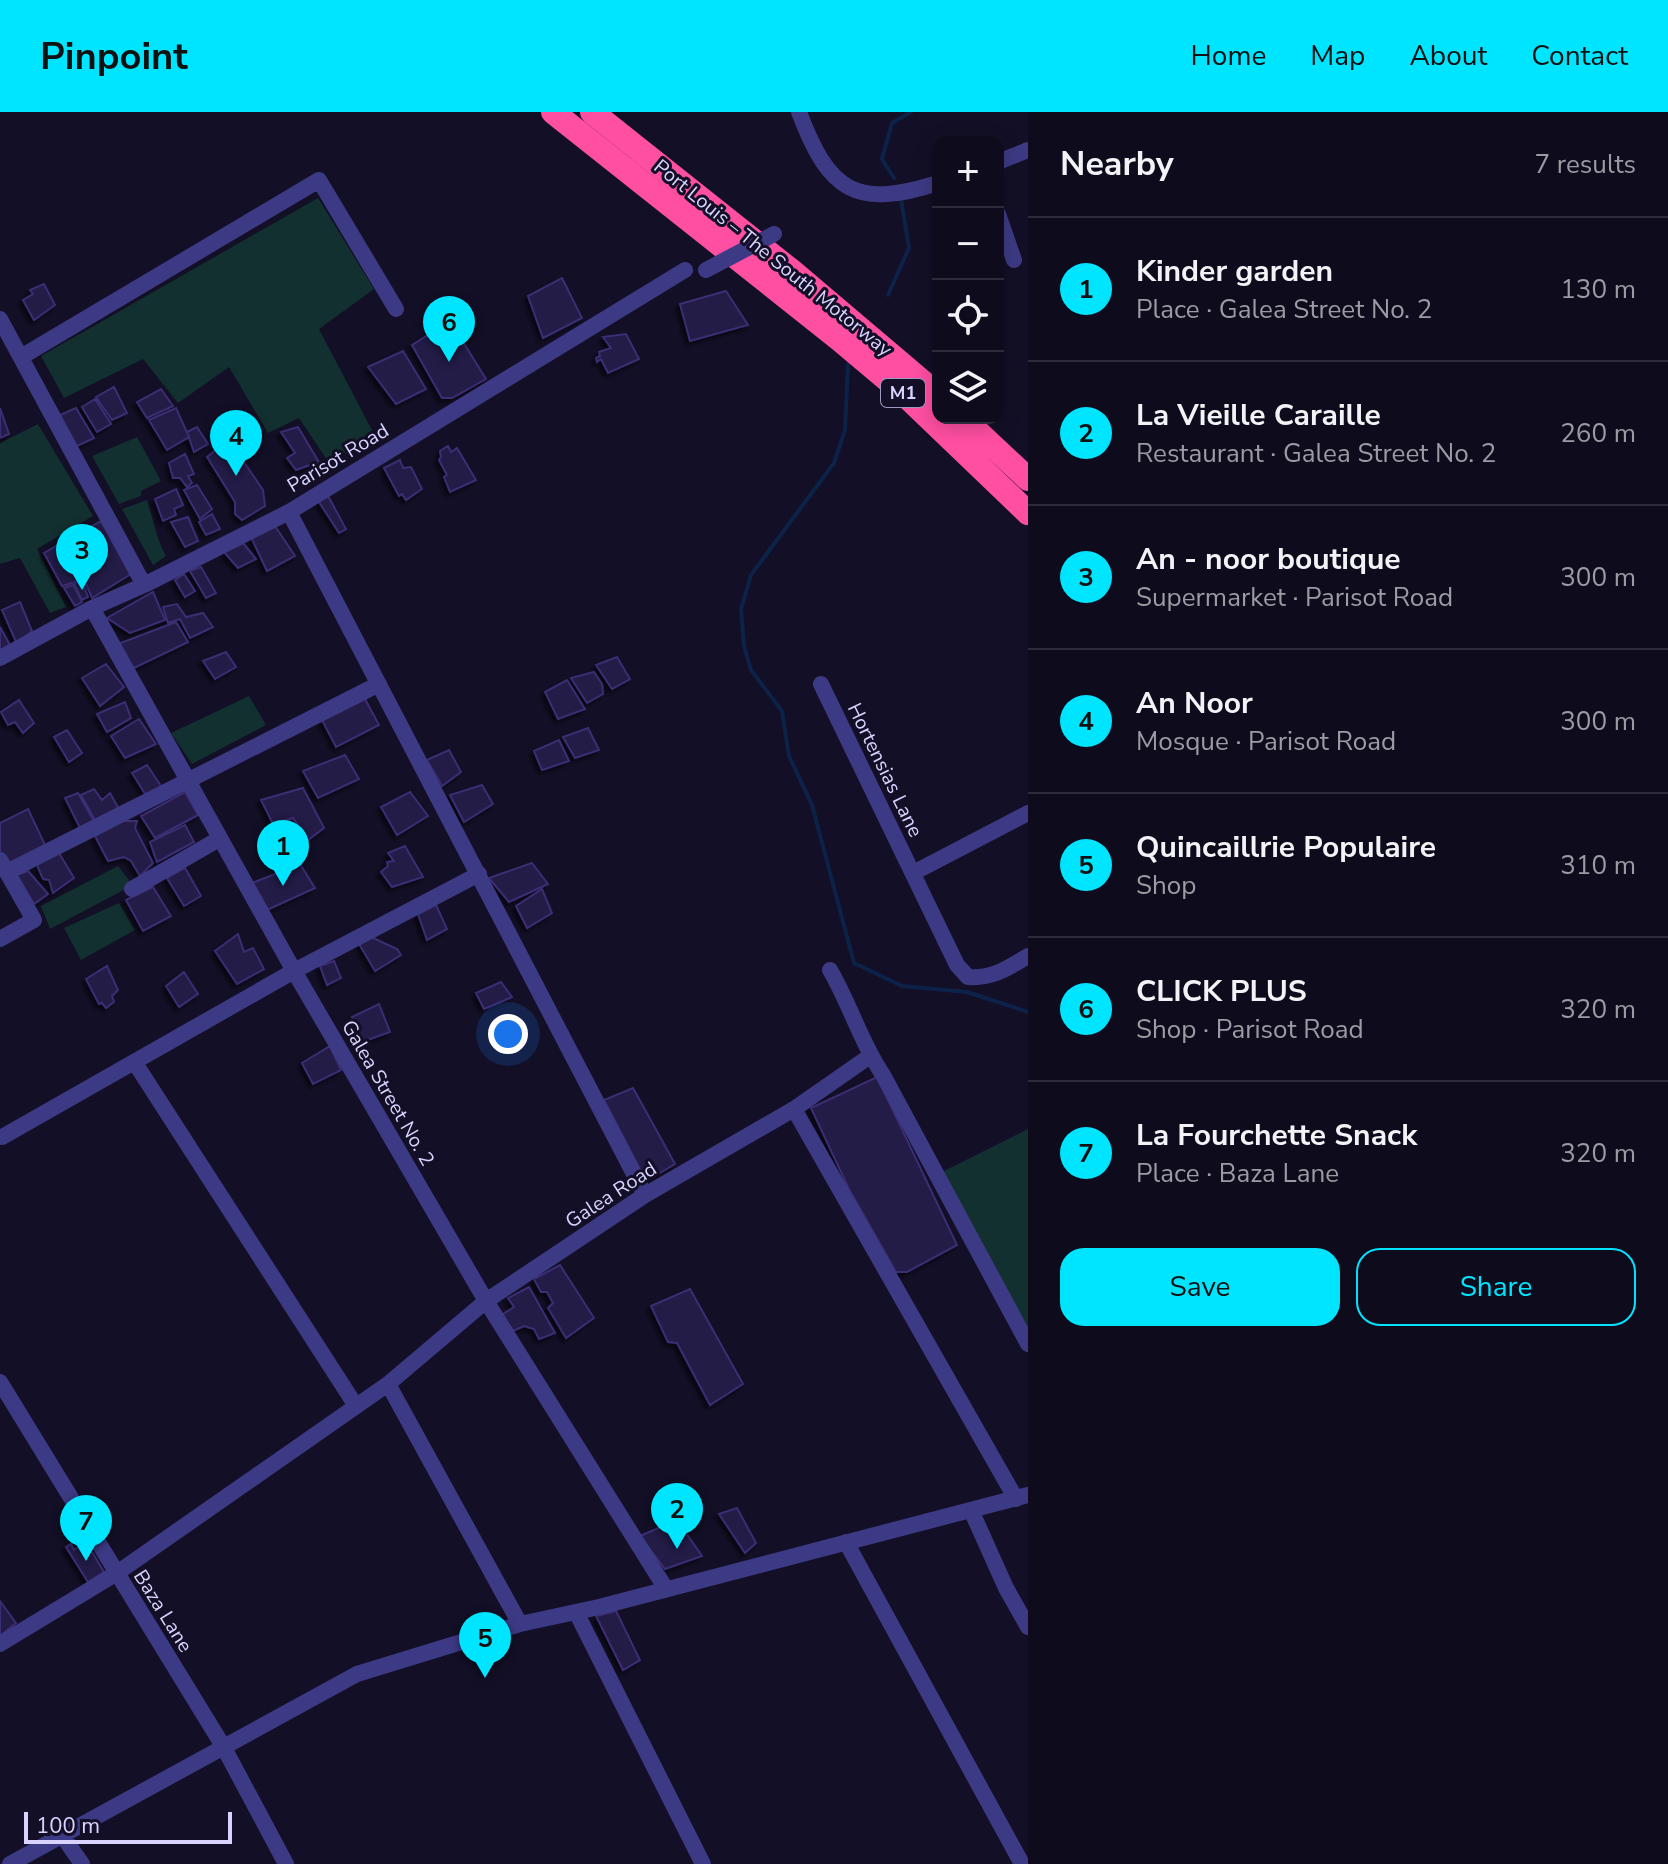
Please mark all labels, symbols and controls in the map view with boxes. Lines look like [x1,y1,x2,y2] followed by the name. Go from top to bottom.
[40,31,188,82] text: Pinpoint
[1191,37,1266,75] text: Home
[1310,37,1365,75] text: Map
[1409,37,1487,75] text: About
[1531,37,1628,75] text: Contact
[932,136,1004,424] map controls
[932,136,1004,208] button: +
[1060,141,1174,187] text: Nearby
[1535,147,1636,182] text: 7 results
[648,153,898,363] street label: Port Louis – The South Motorway
[932,208,1004,280] button: −
[1136,251,1333,292] text: Kinder garden
[1078,272,1094,307] text: 1
[1560,272,1636,307] text: 130 m
[932,280,1004,352] button: locate
[1136,292,1432,327] text: Place · Galea Street No. 2
[423,296,475,362] pin: 6
[932,352,1004,424] button: layers
[881,379,925,407] road number: M1
[1136,395,1381,436] text: La Vieille Caraille
[210,410,262,476] pin: 4
[1078,416,1094,451] text: 2
[1560,416,1636,451] text: 260 m
[282,417,394,499] street label: Parisot Road
[1136,436,1496,471] text: Restaurant · Galea Street No. 2
[56,524,108,590] pin: 3
[1136,539,1401,580] text: An - noor boutique
[1078,560,1094,595] text: 3
[1560,560,1636,595] text: 300 m
[1136,580,1453,615] text: Supermarket · Parisot Road
[1136,683,1253,724] text: An Noor
[841,698,929,842] street label: Hortensias Lane
[1078,704,1094,739] text: 4
[1560,704,1636,739] text: 300 m
[1136,724,1396,759] text: Mosque · Parisot Road
[257,820,309,886] pin: 1
[1136,827,1436,868] text: Quincaillrie Populaire
[1078,848,1094,883] text: 5
[1560,848,1636,883] text: 310 m
[1136,868,1196,903] text: Shop
[1136,971,1307,1012] text: CLICK PLUS
[1078,992,1094,1027] text: 6
[1560,992,1636,1027] text: 320 m
[1136,1012,1364,1047] text: Shop · Parisot Road
[488,1014,528,1054] your location
[335,1015,441,1171] street label: Galea Street No. 2
[1136,1115,1417,1156] text: La Fourchette Snack
[1078,1136,1094,1171] text: 7
[1560,1136,1636,1171] text: 320 m
[560,1155,662,1235] street label: Galea Road
[1136,1156,1339,1191] text: Place · Baza Lane
[1060,1248,1340,1326] button: Save
[1356,1248,1636,1326] button: Share
[651,1483,703,1549] pin: 2
[60,1495,112,1561] pin: 7
[127,1565,199,1657] street label: Baza Lane
[459,1612,511,1678] pin: 5
[24,1808,232,1844] scale bar
[36,1811,100,1841] text: 100 m

